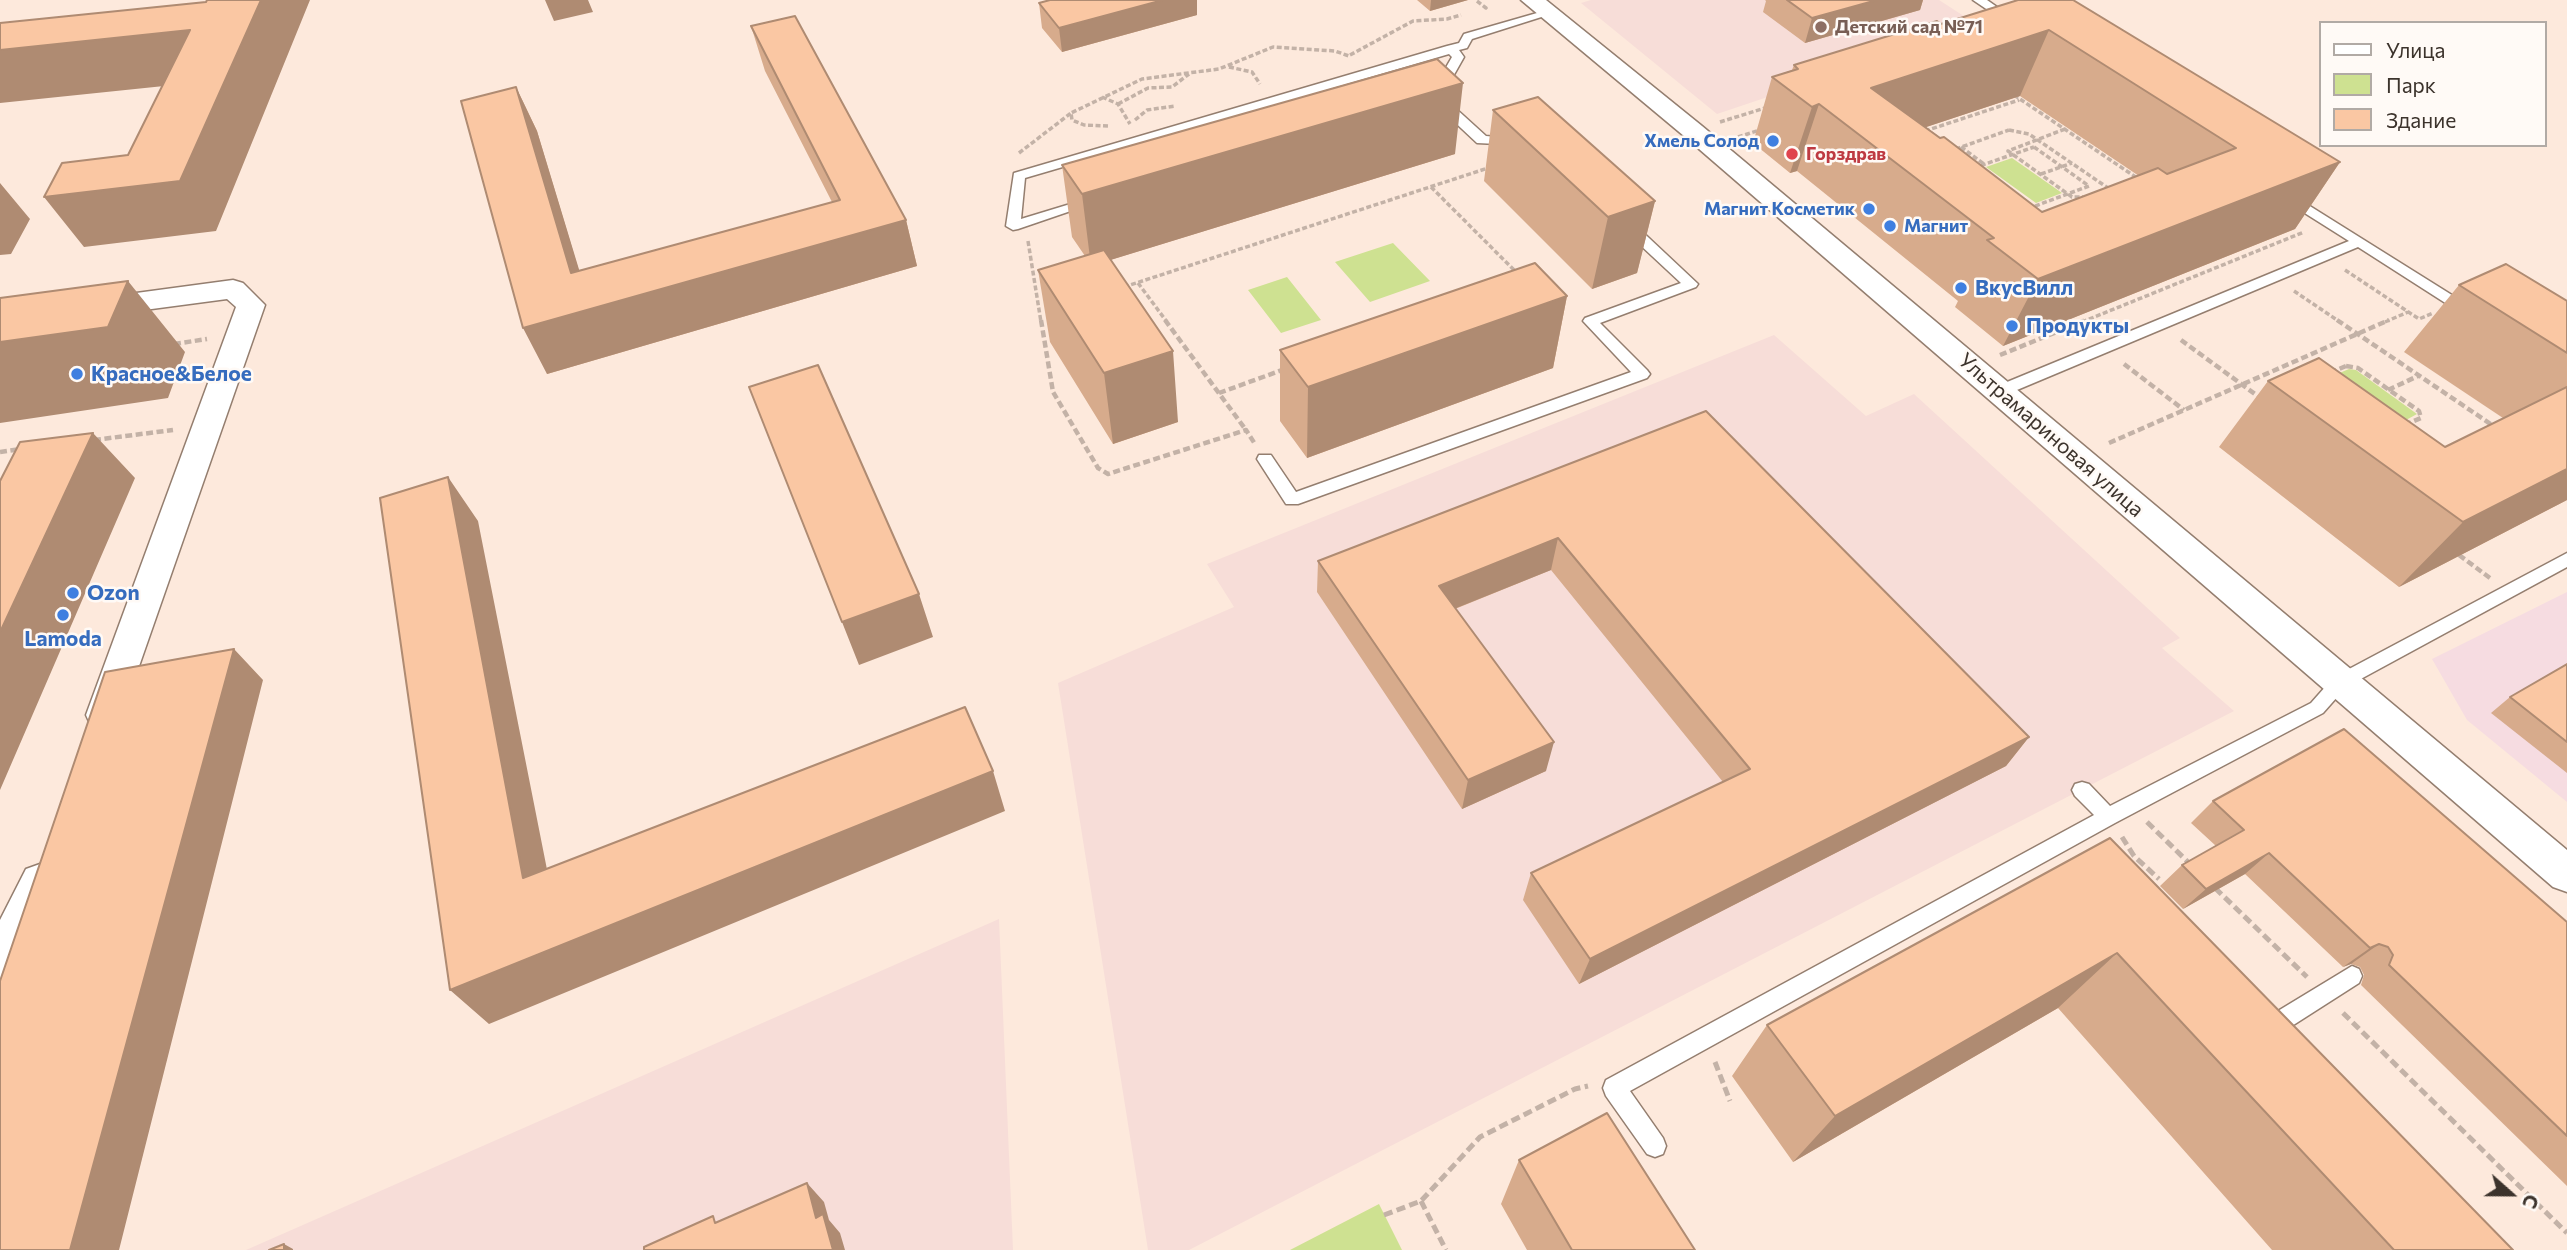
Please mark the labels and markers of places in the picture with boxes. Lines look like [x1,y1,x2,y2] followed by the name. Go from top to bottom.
[1835,16,1983,38] place label: Детский сад №71
[1813,19,1829,35] marker: Детский сад №71
[1644,130,1759,152] place label: Хмель Солод
[1765,133,1781,149] marker: Хмель Солод
[1806,143,1886,165] place label: Горздрав
[1784,146,1800,162] marker: Горздрав
[1704,198,1855,220] place label: Магнит Косметик
[1861,201,1877,217] marker: Магнит Косметик
[1904,215,1968,237] place label: Магнит
[1882,218,1898,234] marker: Магнит
[1975,275,2073,301] place label: ВкусВилл
[1953,280,1969,296] marker: ВкусВилл
[2026,313,2129,339] place label: Продукты
[2004,318,2020,334] marker: Продукты
[91,361,252,387] place label: Красное&Белое
[69,366,85,382] marker: Красное&Белое
[87,580,140,606] place label: Ozon
[65,585,81,601] marker: Ozon
[55,607,71,623] marker: Lamoda
[24,626,102,652] place label: Lamoda

